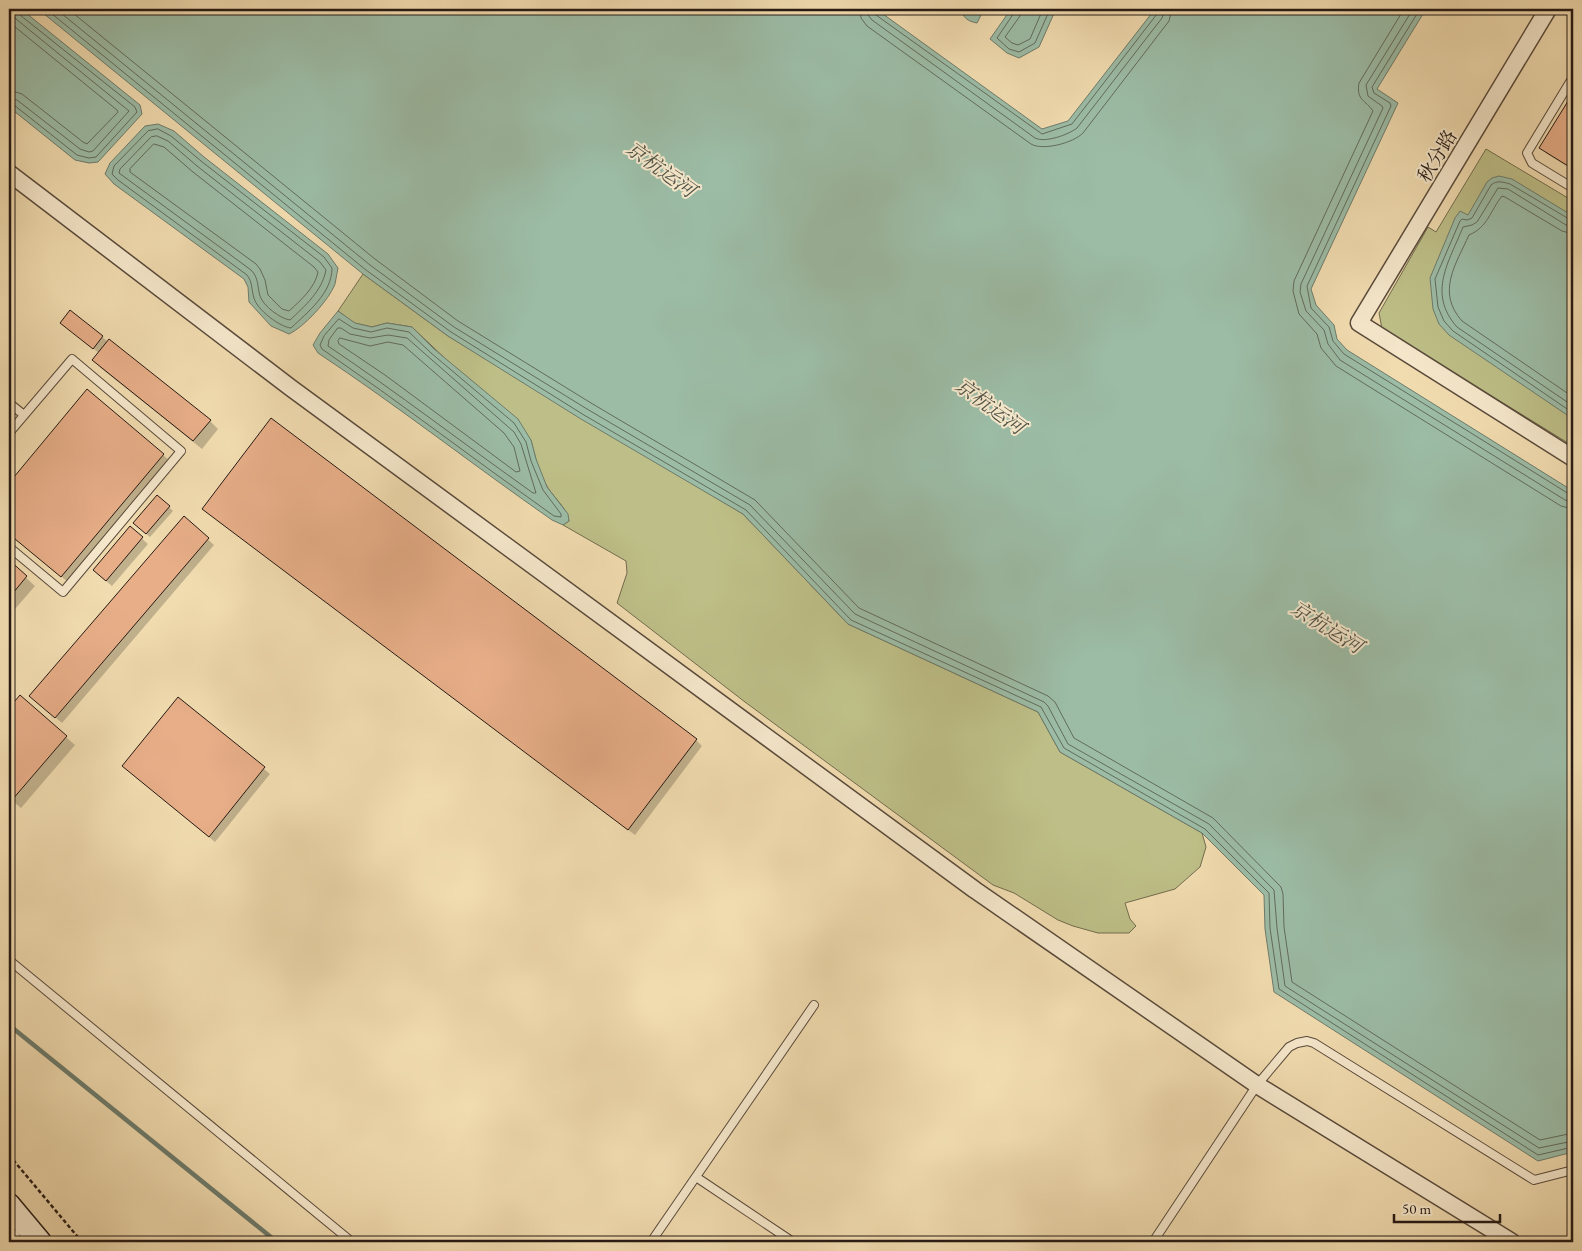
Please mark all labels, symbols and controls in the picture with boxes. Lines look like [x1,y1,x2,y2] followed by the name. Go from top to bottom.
[1412,125,1462,187] street label: 秋分路
[621,135,703,205] water label: 京杭运河
[950,372,1032,442] water label: 京杭运河
[1286,595,1370,661] water label: 京杭运河
[1394,1191,1501,1223] scale bar
[1402,1199,1431,1218] text: 50 m

